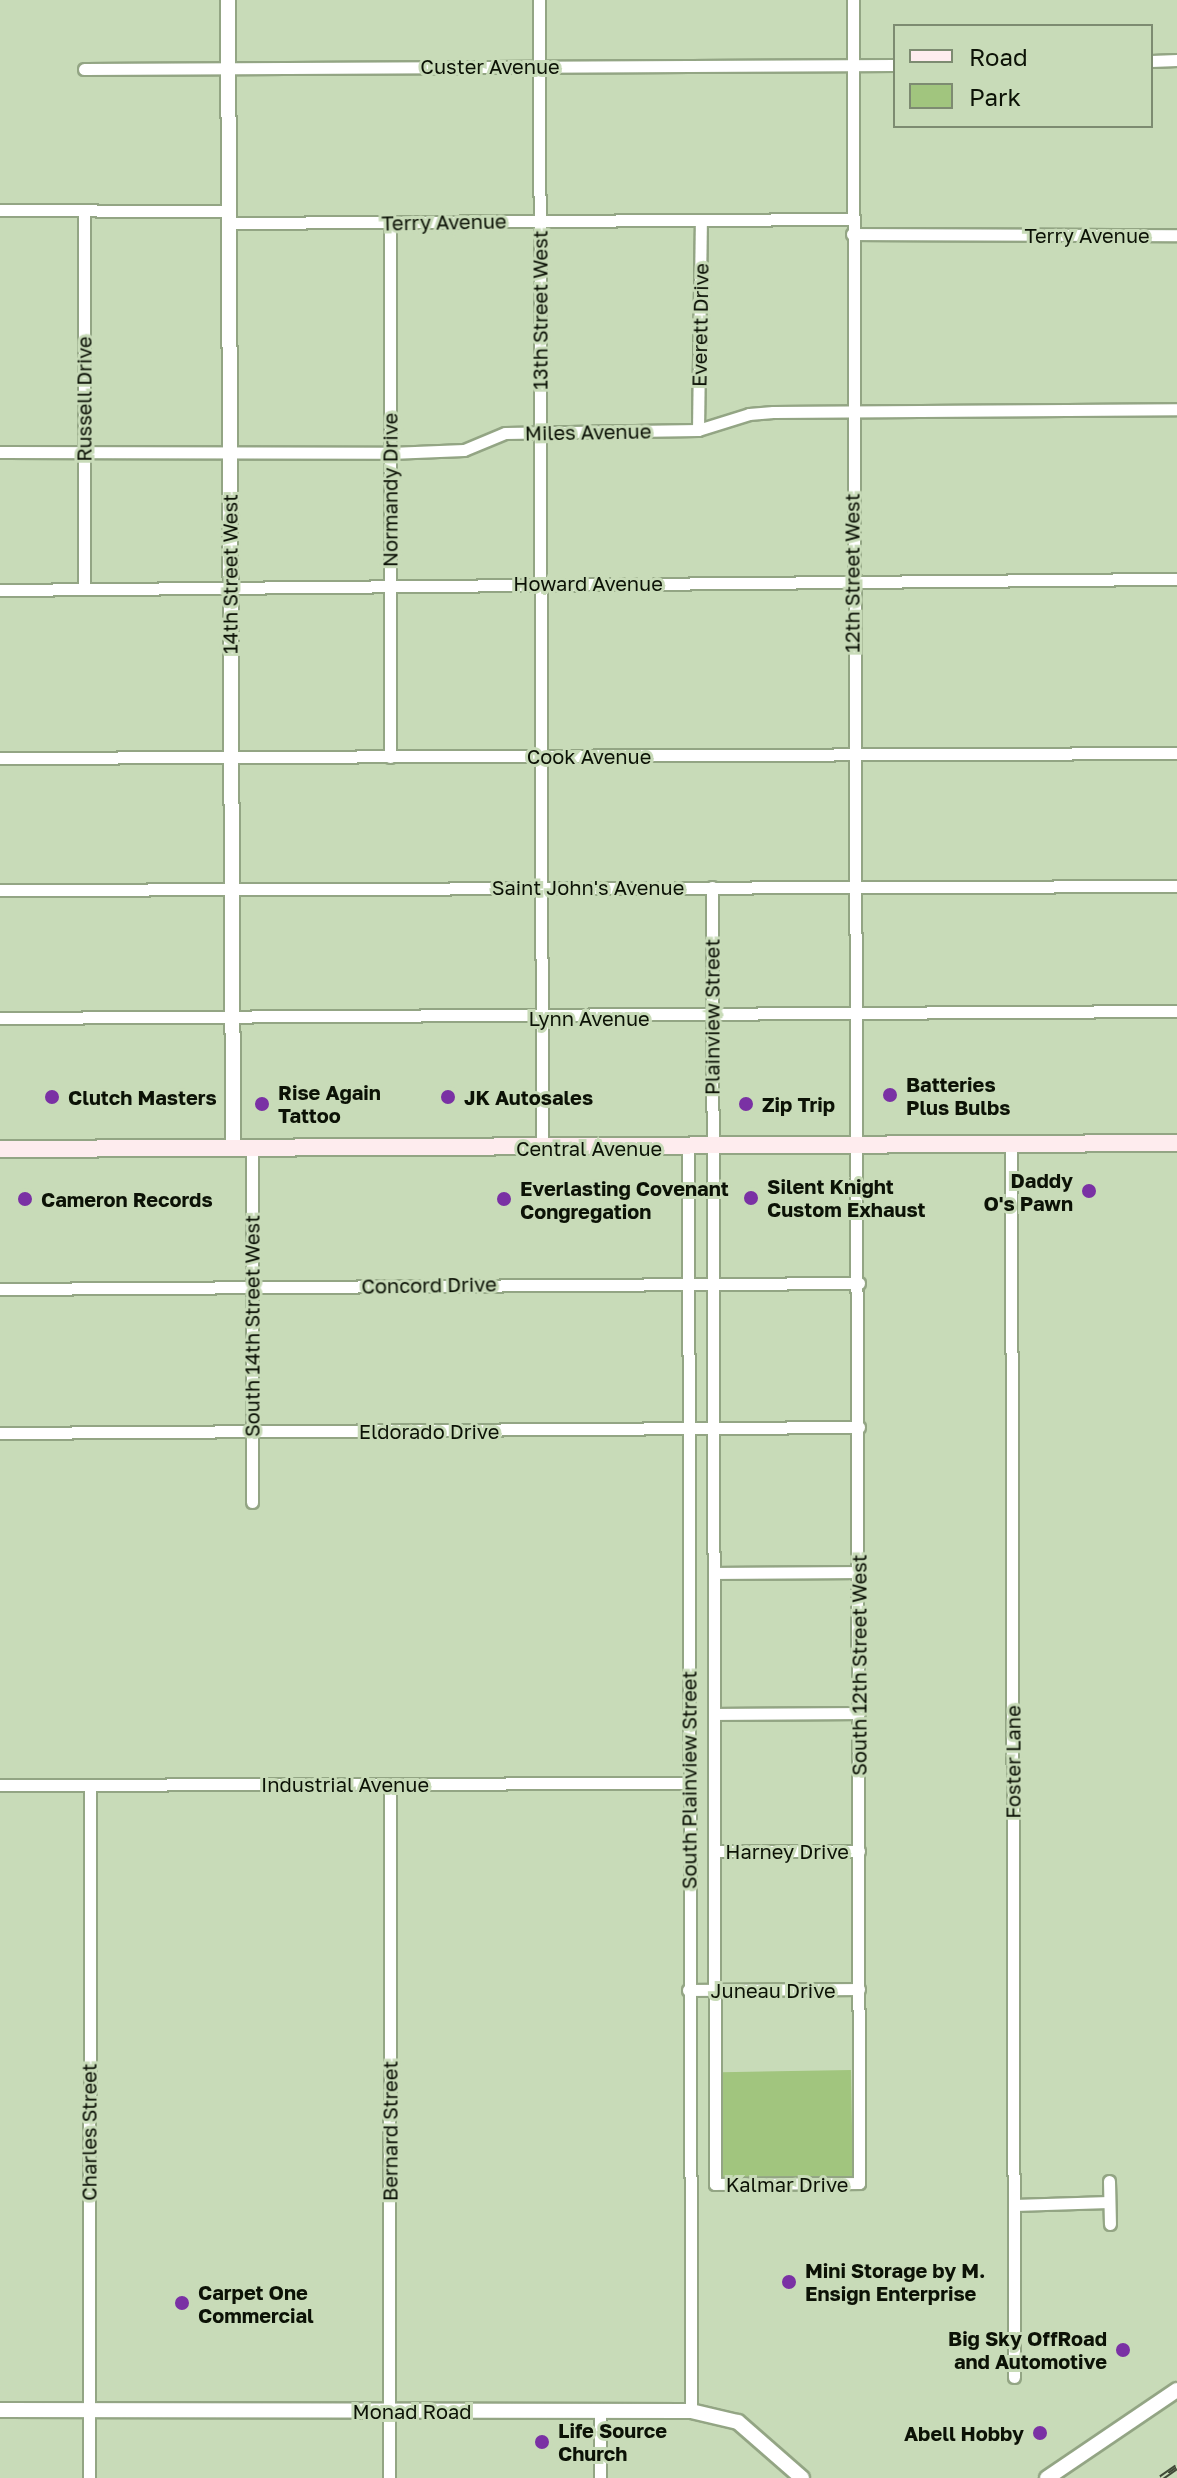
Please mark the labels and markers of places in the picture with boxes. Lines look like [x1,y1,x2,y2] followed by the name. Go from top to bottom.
[906,1072,1010,1119] place label: Batteries Plus Bulbs
[278,1080,381,1127] place label: Rise Again Tattoo
[68,1085,217,1109] place label: Clutch Masters
[464,1085,593,1109] place label: JK Autosales
[881,1086,899,1104] marker: Batteries Plus Bulbs
[43,1088,61,1106] marker: Clutch Masters
[439,1088,457,1106] marker: JK Autosales
[762,1092,835,1116] place label: Zip Trip
[253,1095,271,1113] marker: Rise Again Tattoo
[737,1095,755,1113] marker: Zip Trip
[983,1168,1073,1215] place label: Daddy O's Pawn
[767,1174,925,1221] place label: Silent Knight Custom Exhaust
[520,1176,729,1223] place label: Everlasting Covenant Congregation
[1080,1182,1098,1200] marker: Daddy O's Pawn
[41,1187,213,1211] place label: Cameron Records
[742,1189,760,1207] marker: Silent Knight Custom Exhaust
[16,1190,34,1208] marker: Cameron Records
[495,1190,513,1208] marker: Everlasting Covenant Congregation
[805,2258,985,2305] place label: Mini Storage by M. Ensign Enterprise
[780,2273,798,2291] marker: Mini Storage by M. Ensign Enterprise
[198,2280,314,2327] place label: Carpet One Commercial
[173,2294,191,2312] marker: Carpet One Commercial
[948,2326,1107,2373] place label: Big Sky OffRoad and Automotive
[1114,2341,1132,2359] marker: Big Sky OffRoad and Automotive
[558,2418,667,2465] place label: Life Source Church
[904,2421,1024,2445] place label: Abell Hobby
[1031,2424,1049,2442] marker: Abell Hobby
[533,2433,551,2451] marker: Life Source Church

